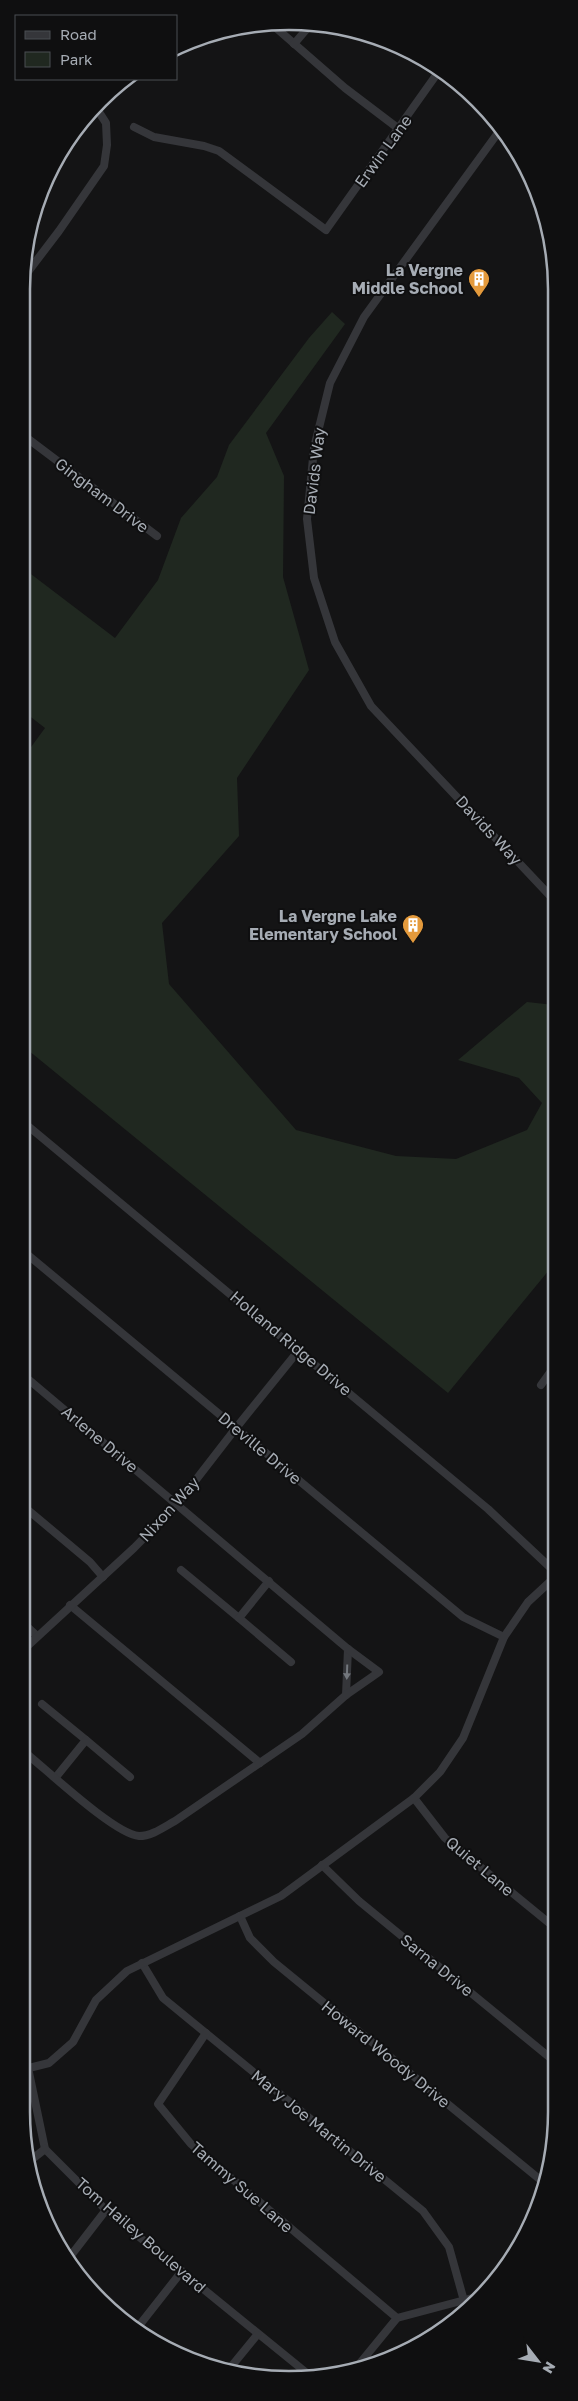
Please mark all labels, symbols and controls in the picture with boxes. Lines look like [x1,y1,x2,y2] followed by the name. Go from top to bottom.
[15,15,178,80] legend
[60,25,97,43] text: Road
[60,50,93,68] text: Park
[350,111,416,191] street label: Erwin Lane
[352,260,464,298] place label: La Vergne Middle School
[467,267,491,298] building icon: La Vergne Middle School
[299,426,329,516] street label: Davids Way
[51,453,153,537] street label: Gingham Drive
[452,791,526,869] street label: Davids Way
[249,906,398,944] place label: La Vergne Lake Elementary School
[401,913,425,944] building icon: La Vergne Lake Elementary School
[226,1286,356,1400] street label: Holland Ridge Drive
[58,1401,142,1477] street label: Arlene Drive
[214,1407,306,1489] street label: Dreville Drive
[135,1472,203,1546] street label: Nixon Way
[343,1664,351,1680] one-way arrow
[442,1832,518,1900] street label: Quiet Lane
[396,1930,478,2000] street label: Sarna Drive
[318,1996,454,2112] street label: Howard Woody Drive
[248,2065,390,2187] street label: Mary Joe Martin Drive
[187,2137,297,2237] street label: Tammy Sue Lane
[72,2173,210,2297] street label: Tom Hailey Boulevard
[513,2336,563,2386] north arrow
[540,2359,560,2377] text: N

